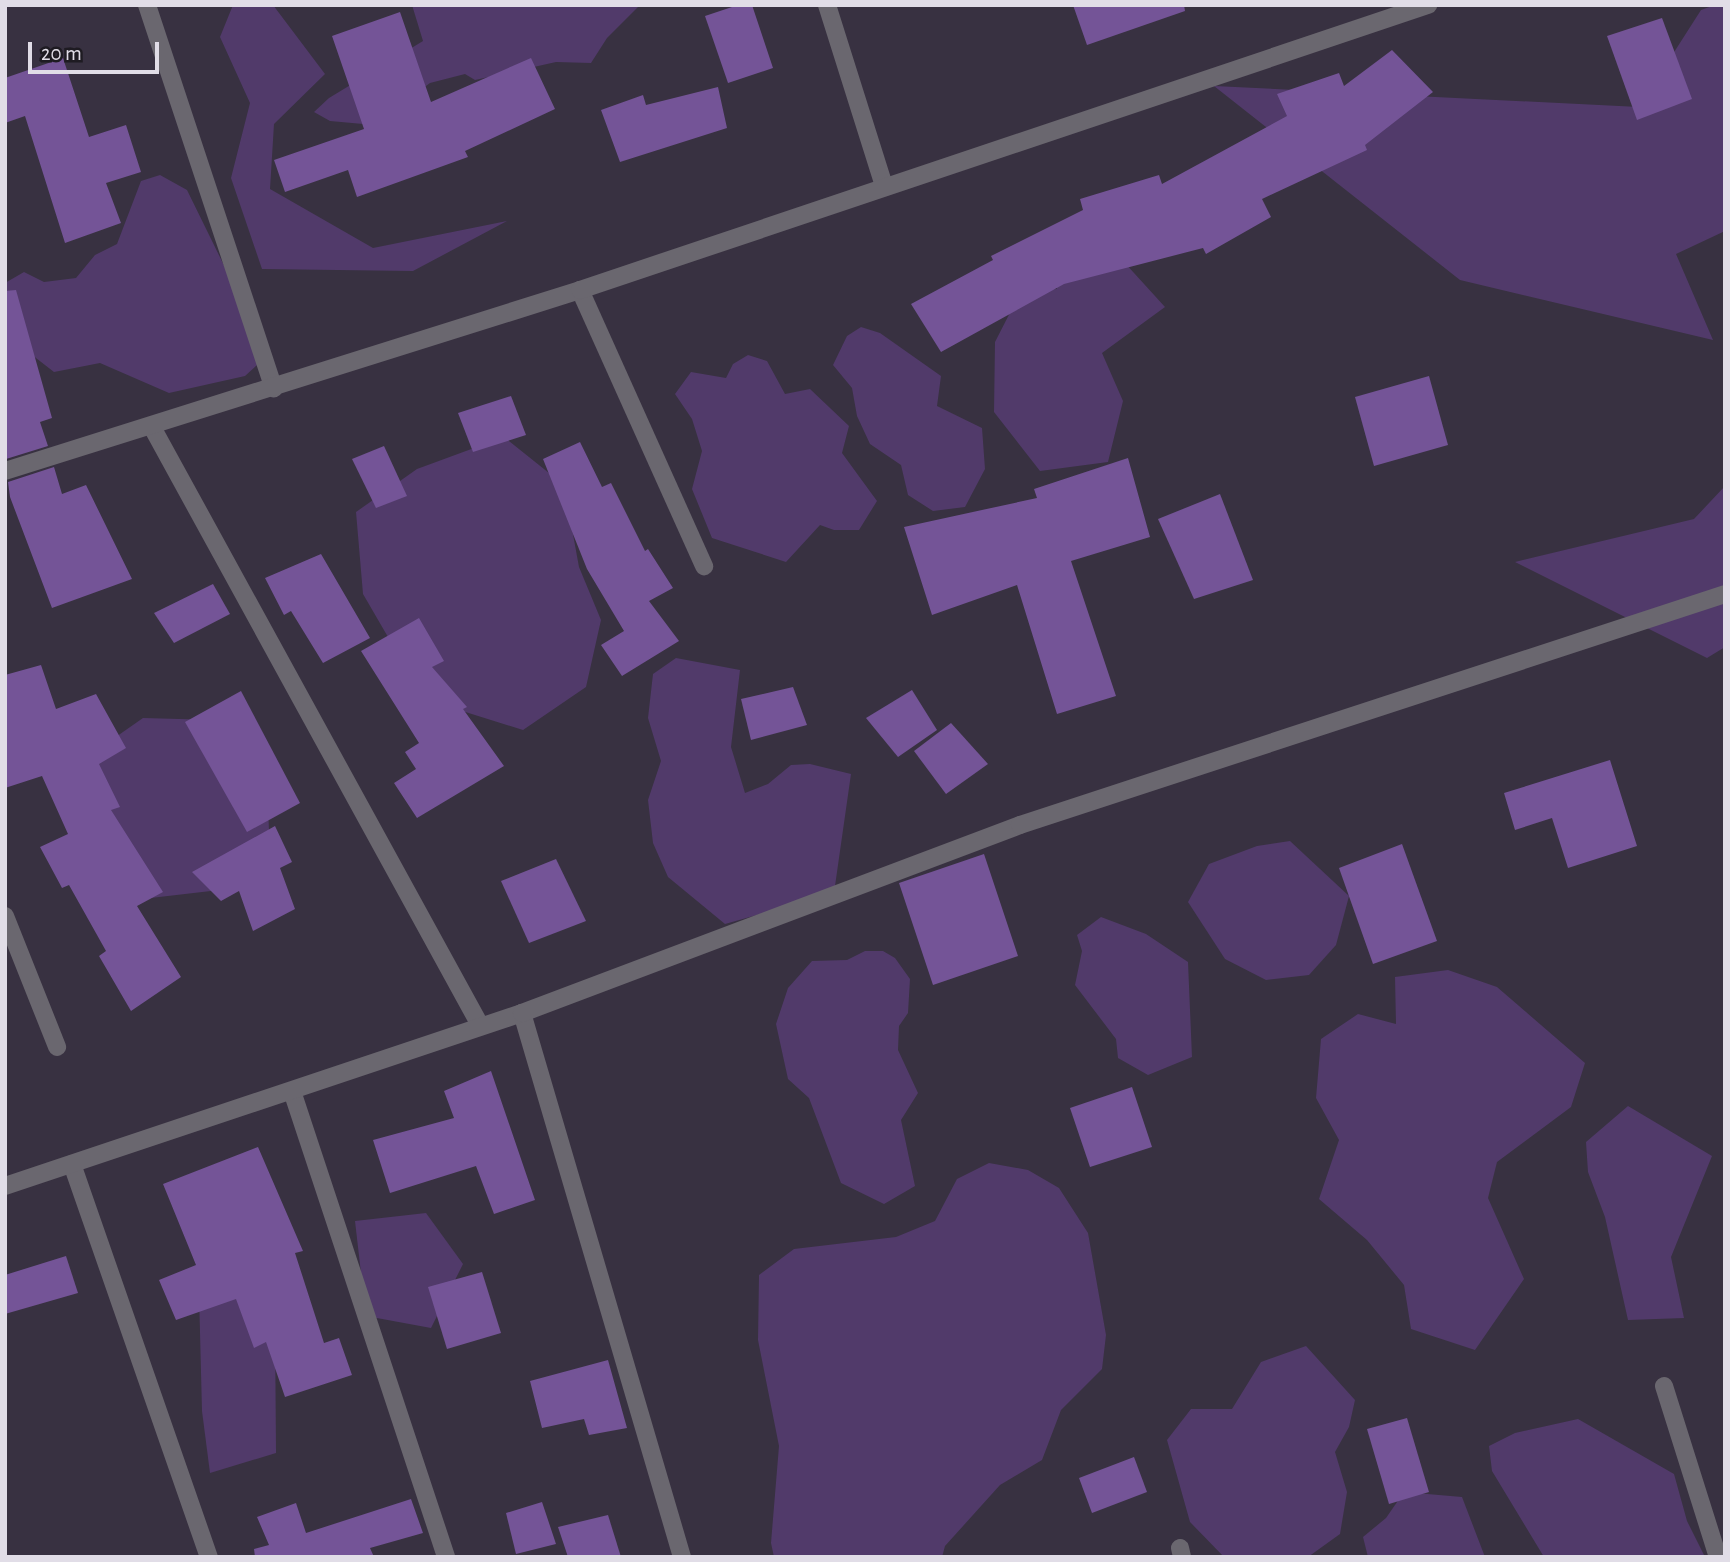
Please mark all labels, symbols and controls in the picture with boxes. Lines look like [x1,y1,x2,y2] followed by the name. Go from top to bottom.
[32,28,163,72] scale bar
[41,43,82,64] text: 20 m

